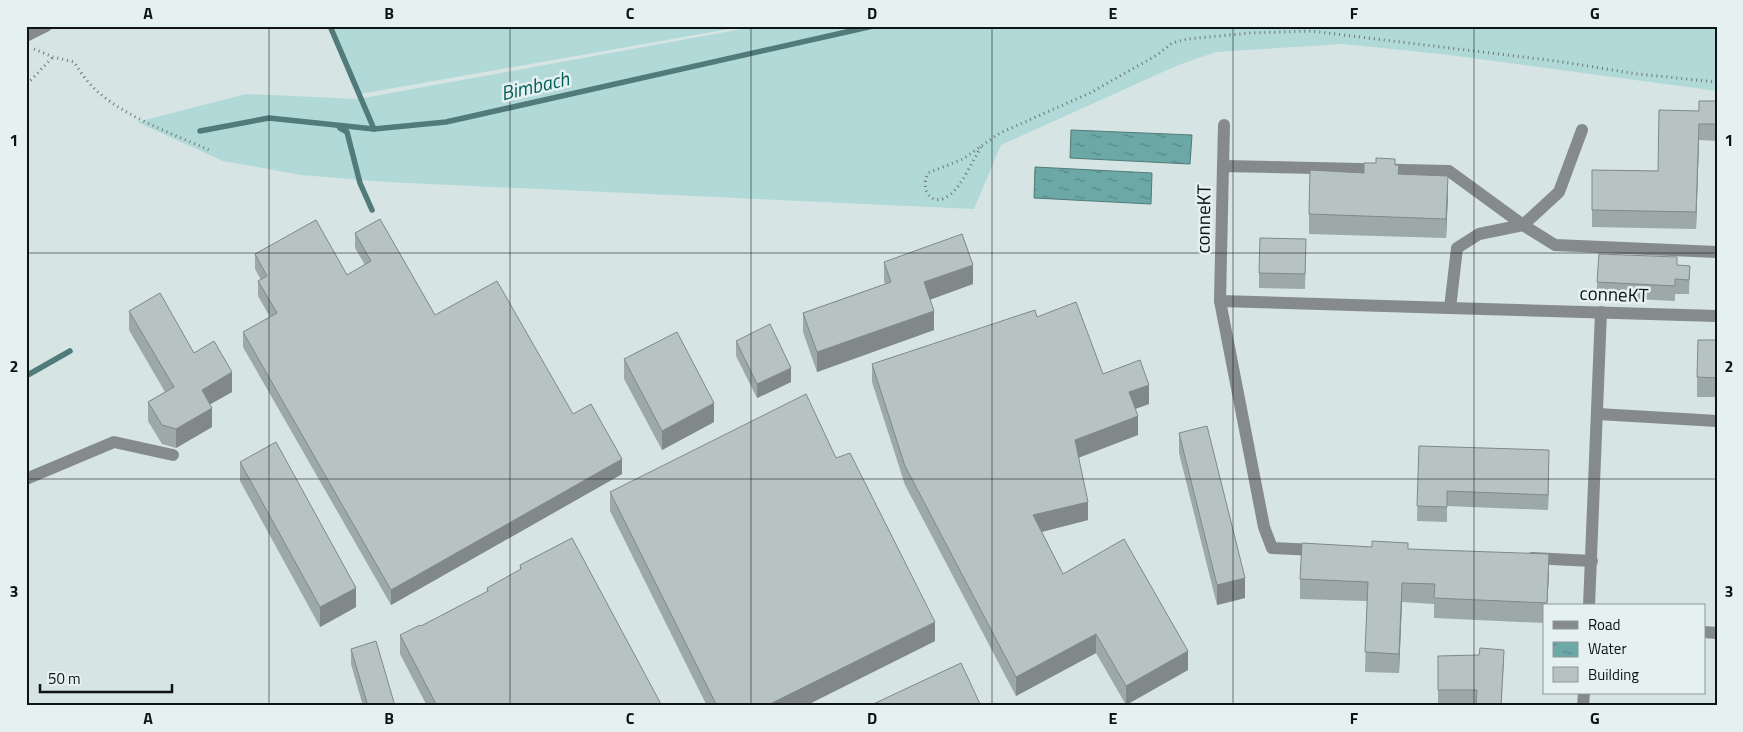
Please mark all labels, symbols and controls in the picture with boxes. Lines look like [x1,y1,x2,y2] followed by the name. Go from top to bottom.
[143,1,153,25] text: A
[384,1,394,25] text: B
[626,1,635,25] text: C
[867,1,877,25] text: D
[1109,1,1118,25] text: E
[1350,1,1359,25] text: F
[1590,1,1600,25] text: G
[498,62,573,108] water label: Bimbach
[10,128,18,152] text: 1
[1725,128,1733,152] text: 1
[1187,184,1218,254] street label: conneKT
[1579,278,1649,309] street label: conneKT
[10,354,18,378] text: 2
[1725,354,1733,378] text: 2
[10,579,18,603] text: 3
[1725,579,1733,603] text: 3
[1543,604,1706,694] legend
[1588,613,1620,636] text: Road
[1588,637,1627,660] text: Water
[40,662,172,694] scale bar
[1588,663,1639,686] text: Building
[48,667,81,690] text: 50 m
[143,706,153,730] text: A
[384,706,394,730] text: B
[626,706,635,730] text: C
[867,706,877,730] text: D
[1109,706,1118,730] text: E
[1350,706,1359,730] text: F
[1590,706,1600,730] text: G

